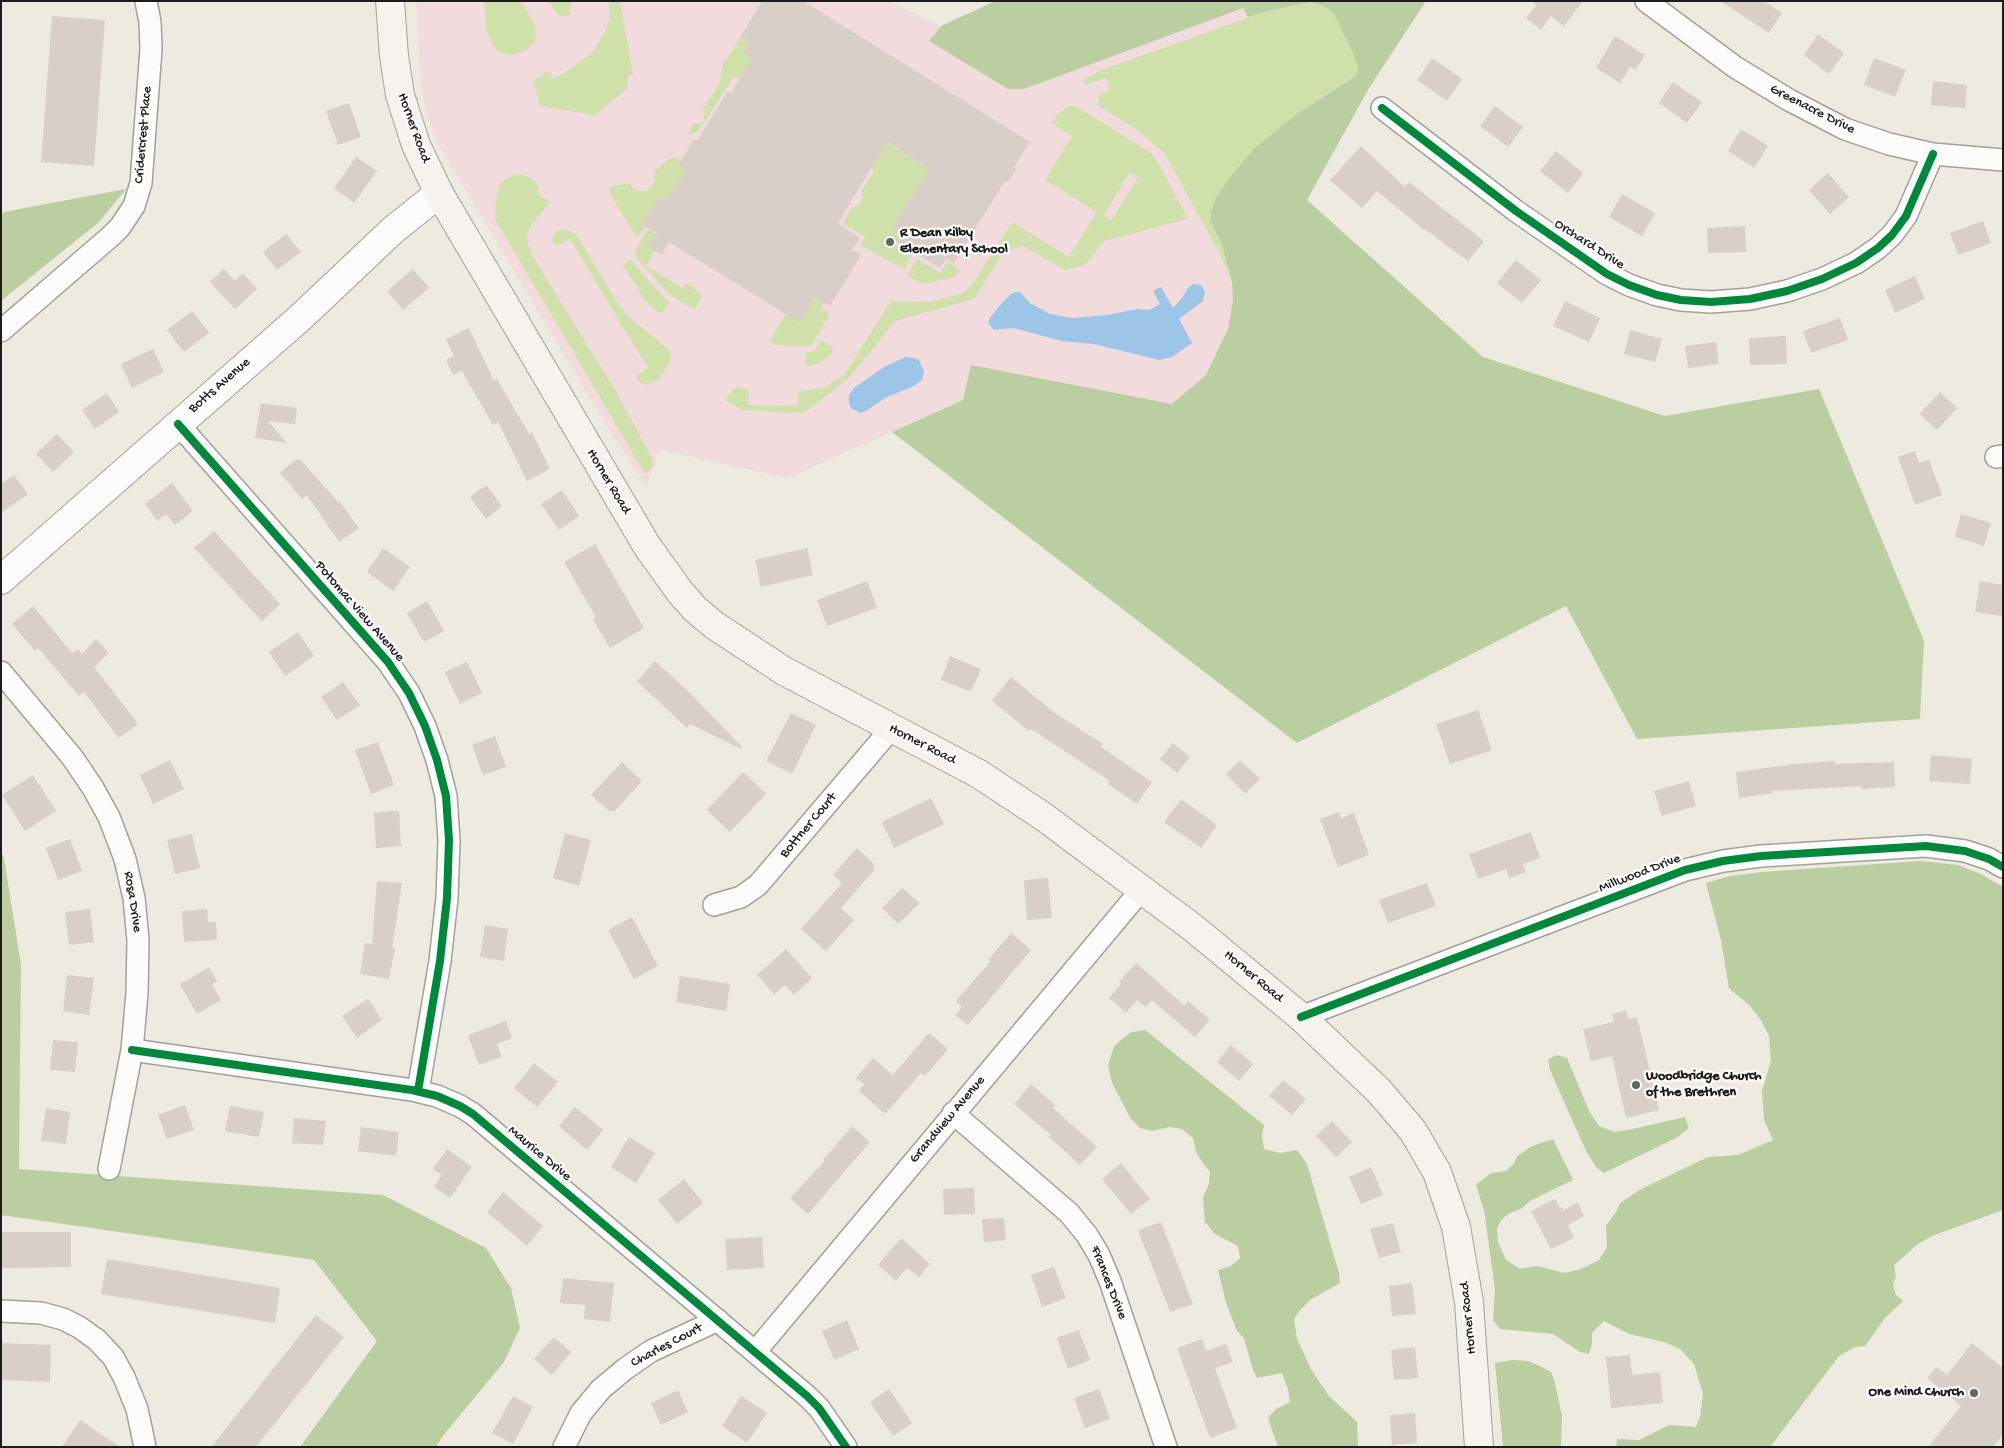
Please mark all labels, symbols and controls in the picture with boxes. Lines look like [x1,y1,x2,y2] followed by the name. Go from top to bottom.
[1767,81,1857,139] street label: Greenacre Drive
[131,86,157,184] street label: Cridercrest Place
[393,91,433,165] street label: Horner Road
[1551,216,1627,274] street label: Orchard Drive
[900,226,1008,258] place label: R Dean Kilby Elementary School
[884,236,896,248] marker: R Dean Kilby Elementary School
[186,355,254,417] street label: Botts Avenue
[582,446,634,518] street label: Horner Road
[311,558,407,666] street label: Potomac View Avenue
[886,721,958,769] street label: Horner Road
[777,790,841,862] street label: Bottner Court
[1597,851,1683,897] street label: Millwood Drive
[119,870,145,934] street label: Rosa Drive
[1220,947,1286,1007] street label: Horner Road
[1646,1069,1762,1102] place label: Woodbridge Church of the Brethren
[906,1073,990,1167] street label: Grandview Avenue
[1630,1079,1642,1091] marker: Woodbridge Church of the Brethren
[504,1123,574,1185] street label: Maurice Drive
[1086,1244,1130,1322] street label: Frances Drive
[1457,1281,1481,1355] street label: Horner Road
[628,1320,706,1372] street label: Charles Court
[1869,1385,1964,1401] place label: One Mind Church
[1968,1387,1980,1399] marker: One Mind Church

